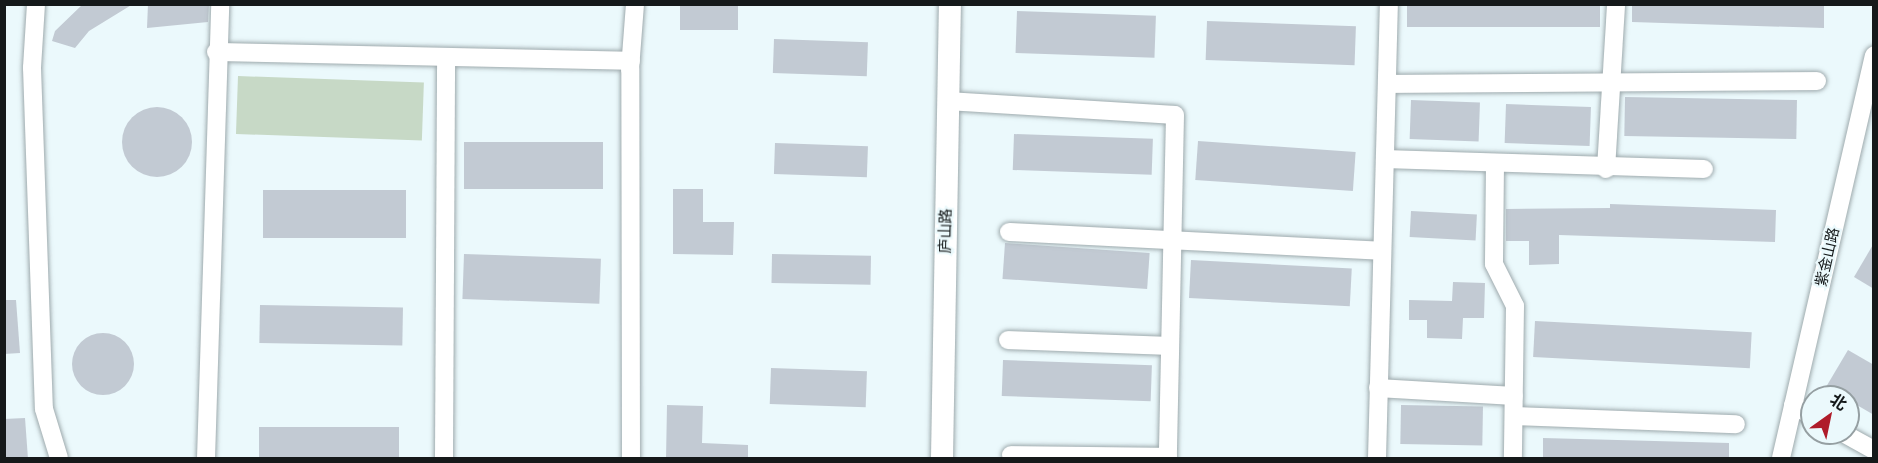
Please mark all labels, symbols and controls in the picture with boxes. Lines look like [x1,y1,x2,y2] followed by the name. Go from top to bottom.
[936,208,954,254] street label: 庐山路
[1811,226,1843,288] street label: 紫金山路
[1800,385,1860,445] north arrow
[1827,389,1851,414] text: 北

